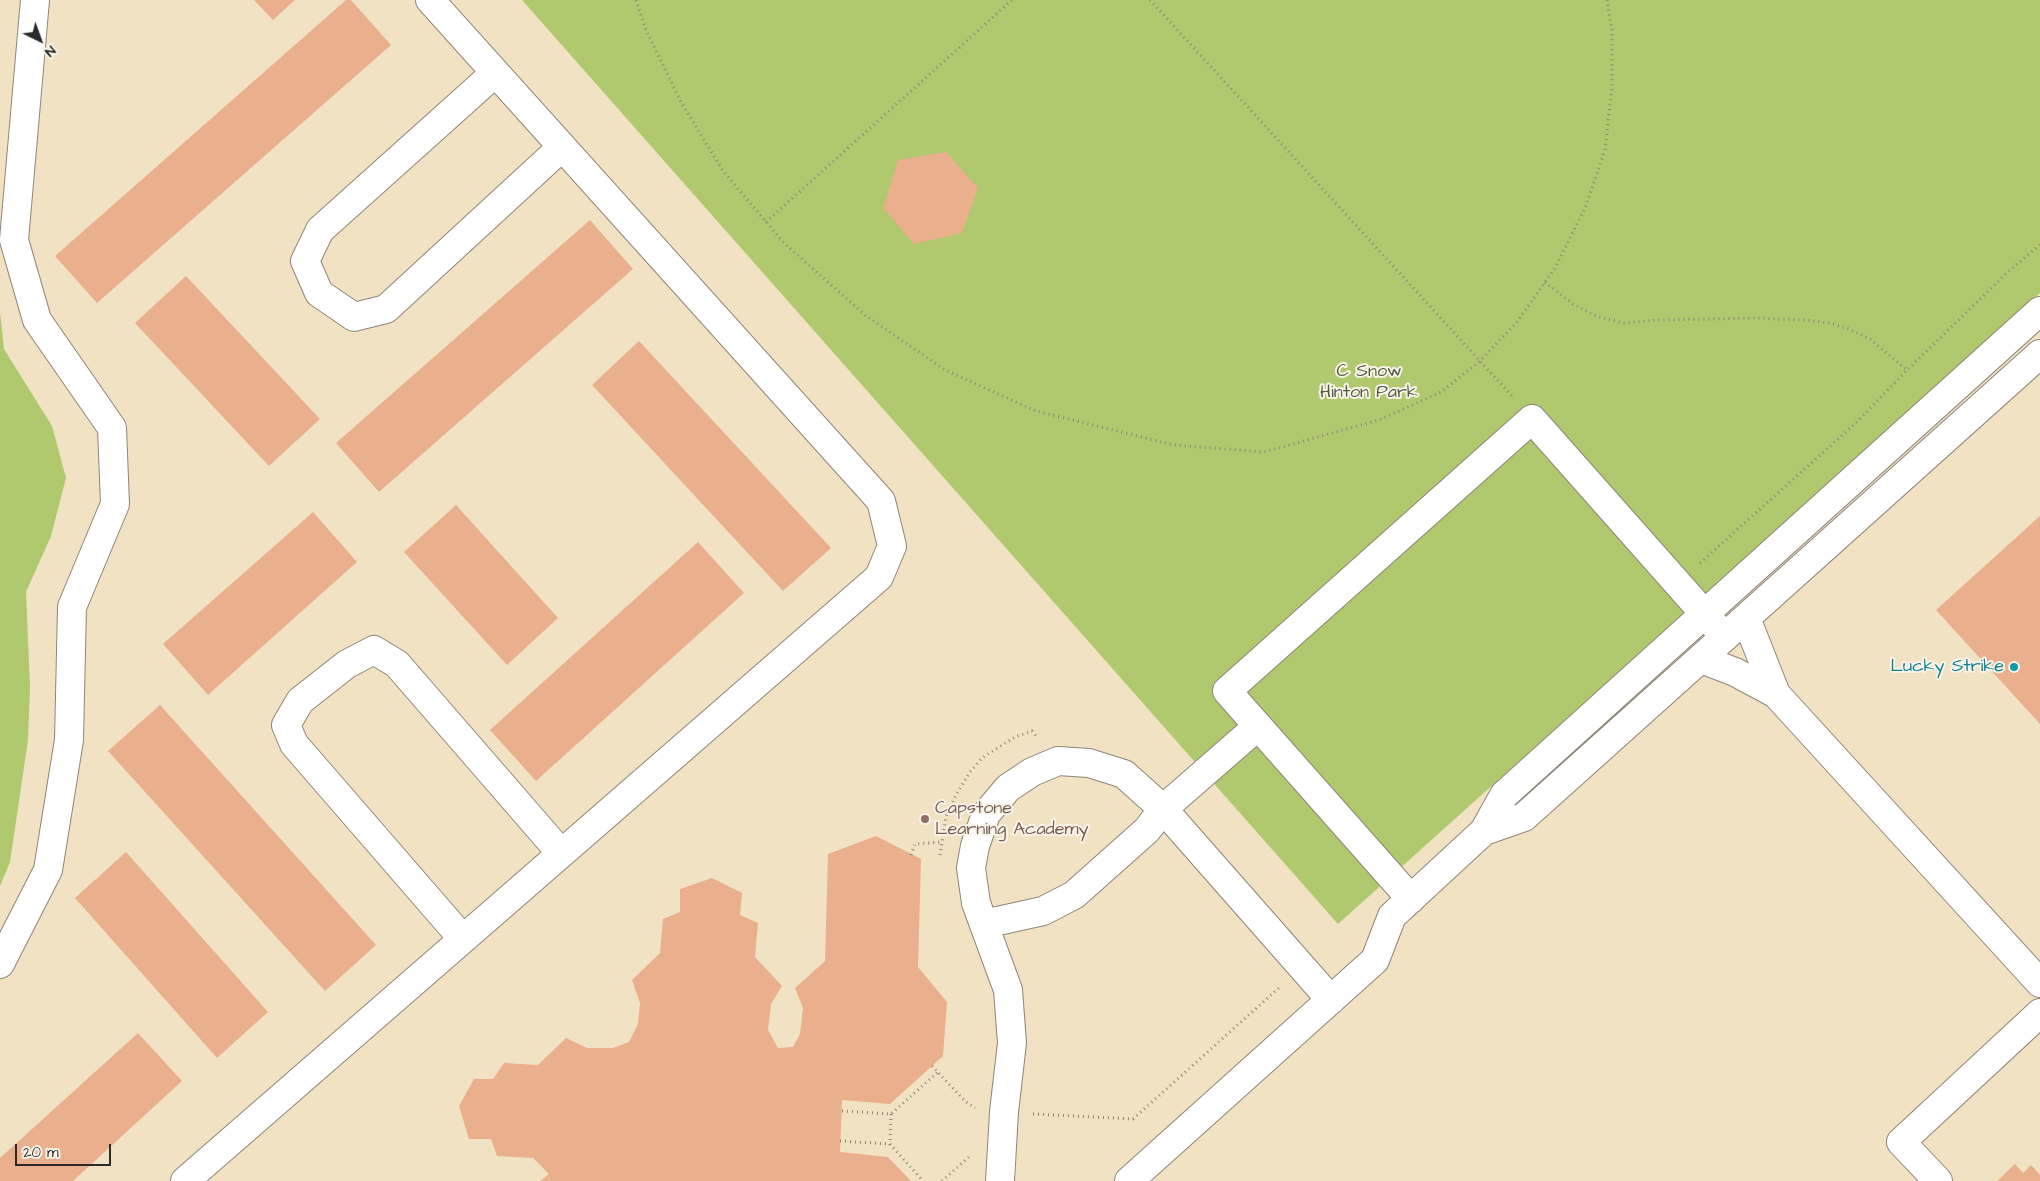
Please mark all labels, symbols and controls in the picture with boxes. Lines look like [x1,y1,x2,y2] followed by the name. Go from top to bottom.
[15,15,65,65] north arrow
[40,41,60,62] text: N
[1320,361,1418,404] park label: C Snow Hinton Park
[1891,656,2004,678] place label: Lucky Strike
[2008,661,2020,673] marker: Lucky Strike
[935,798,1088,841] place label: Capstone Learning Academy
[919,813,931,825] marker: Capstone Learning Academy
[18,1134,114,1166] scale bar
[23,1142,59,1163] text: 20 m

